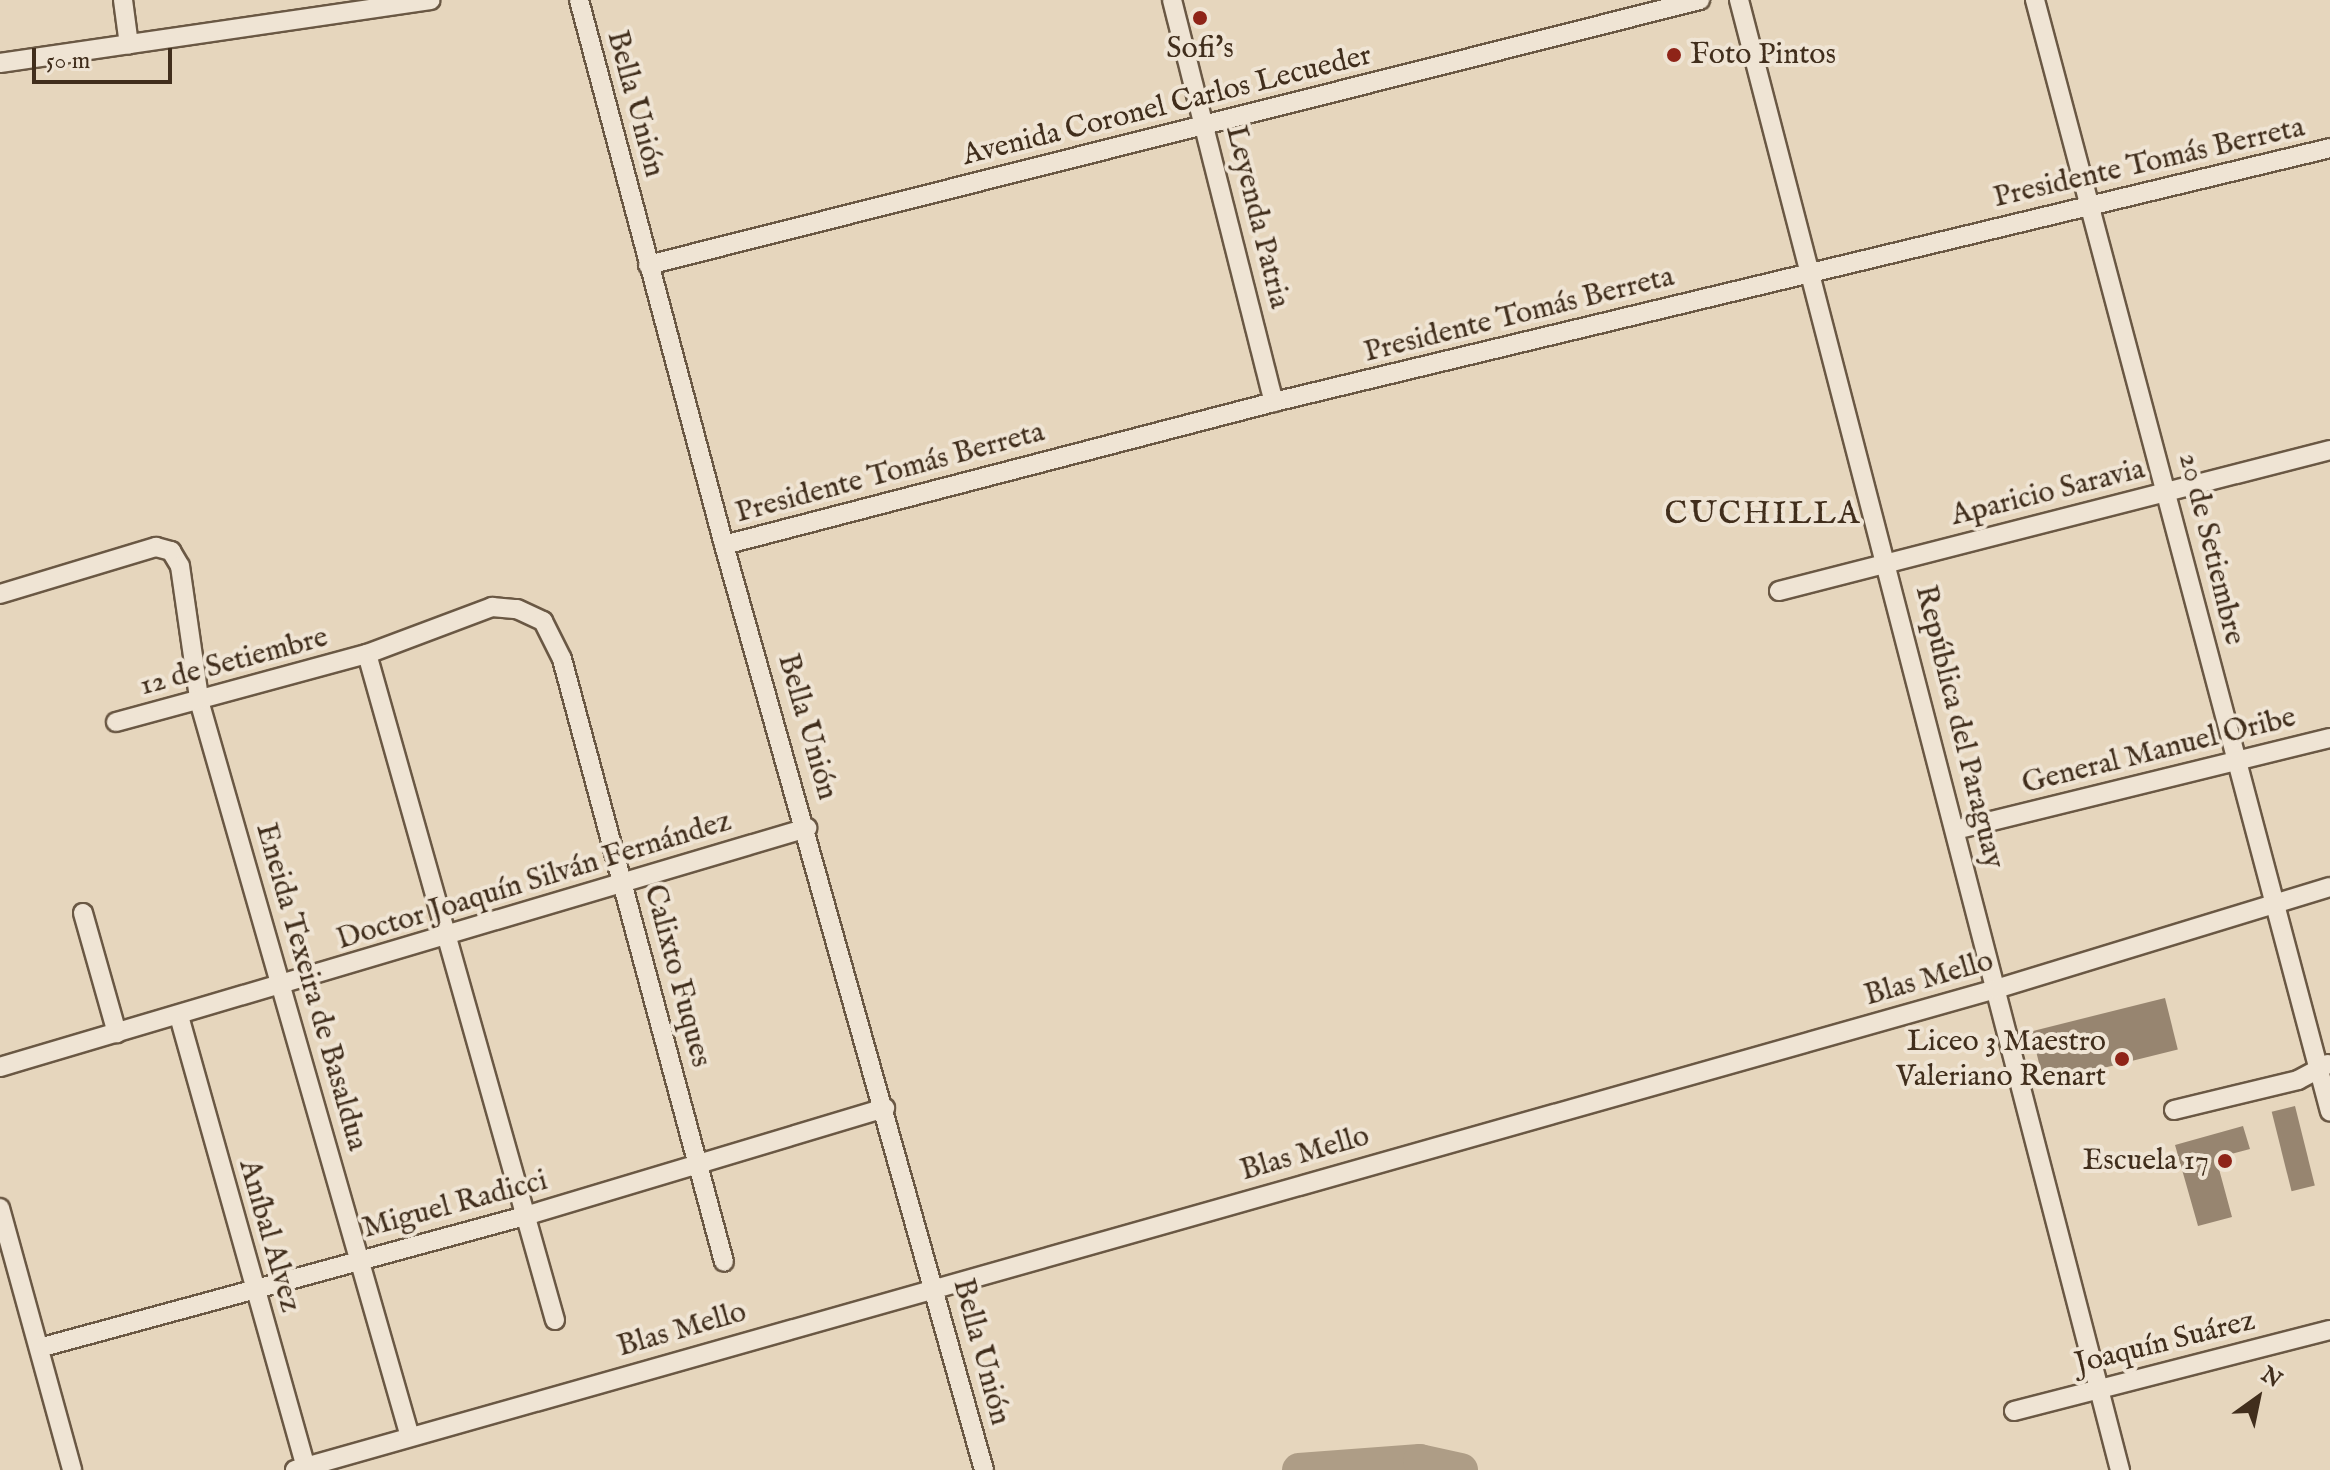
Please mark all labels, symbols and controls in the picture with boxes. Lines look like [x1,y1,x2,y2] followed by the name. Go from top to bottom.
[1191,9,1209,27] marker: Sofi's
[598,27,672,181] street label: Bella Unión
[1166,31,1234,67] place label: Sofi's
[36,32,176,82] scale bar
[1690,37,1836,73] place label: Foto Pintos
[959,38,1375,174] street label: Avenida Coronel Carlos Lecueder
[46,46,90,77] text: 50 m
[1665,46,1683,64] marker: Foto Pintos
[1990,110,2308,216] street label: Presidente Tomás Berreta
[1217,122,1297,312] street label: Leyenda Patria
[1360,259,1678,371] street label: Presidente Tomás Berreta
[732,414,1048,532] street label: Presidente Tomás Berreta
[2170,449,2252,649] street label: 20 de Setiembre
[1947,452,2149,534] street label: Aparicio Saravia
[1665,496,1861,534] district label: CUCHILLA
[1906,582,2012,872] street label: República del Paraguay
[136,620,332,704] street label: 12 de Setiembre
[769,650,845,804] street label: Bella Unión
[2018,700,2300,802] street label: General Manuel Oribe
[332,804,736,958] street label: Doctor Joaquín Silván Fernández
[247,819,375,1155] street label: Eneida Texeira de Basaldua
[635,881,719,1071] street label: Calixto Fuques
[1860,943,1998,1015] street label: Blas Mello
[1896,1024,2106,1094] place label: Liceo 3 Maestro Valeriano Renart
[2113,1050,2131,1068] marker: Liceo 3 Maestro Valeriano Renart
[1236,1118,1374,1190] street label: Blas Mello
[2083,1143,2209,1179] place label: Escuela 17
[2216,1152,2234,1170] marker: Escuela 17
[230,1156,308,1316] street label: Aníbal Alvez
[359,1163,551,1247] street label: Miguel Radicci
[944,1275,1018,1429] street label: Bella Unión
[613,1294,751,1366] street label: Blas Mello
[2071,1303,2259,1383] street label: Joaquín Suárez
[2218,1358,2298,1438] north arrow
[2255,1361,2287,1395] text: N

